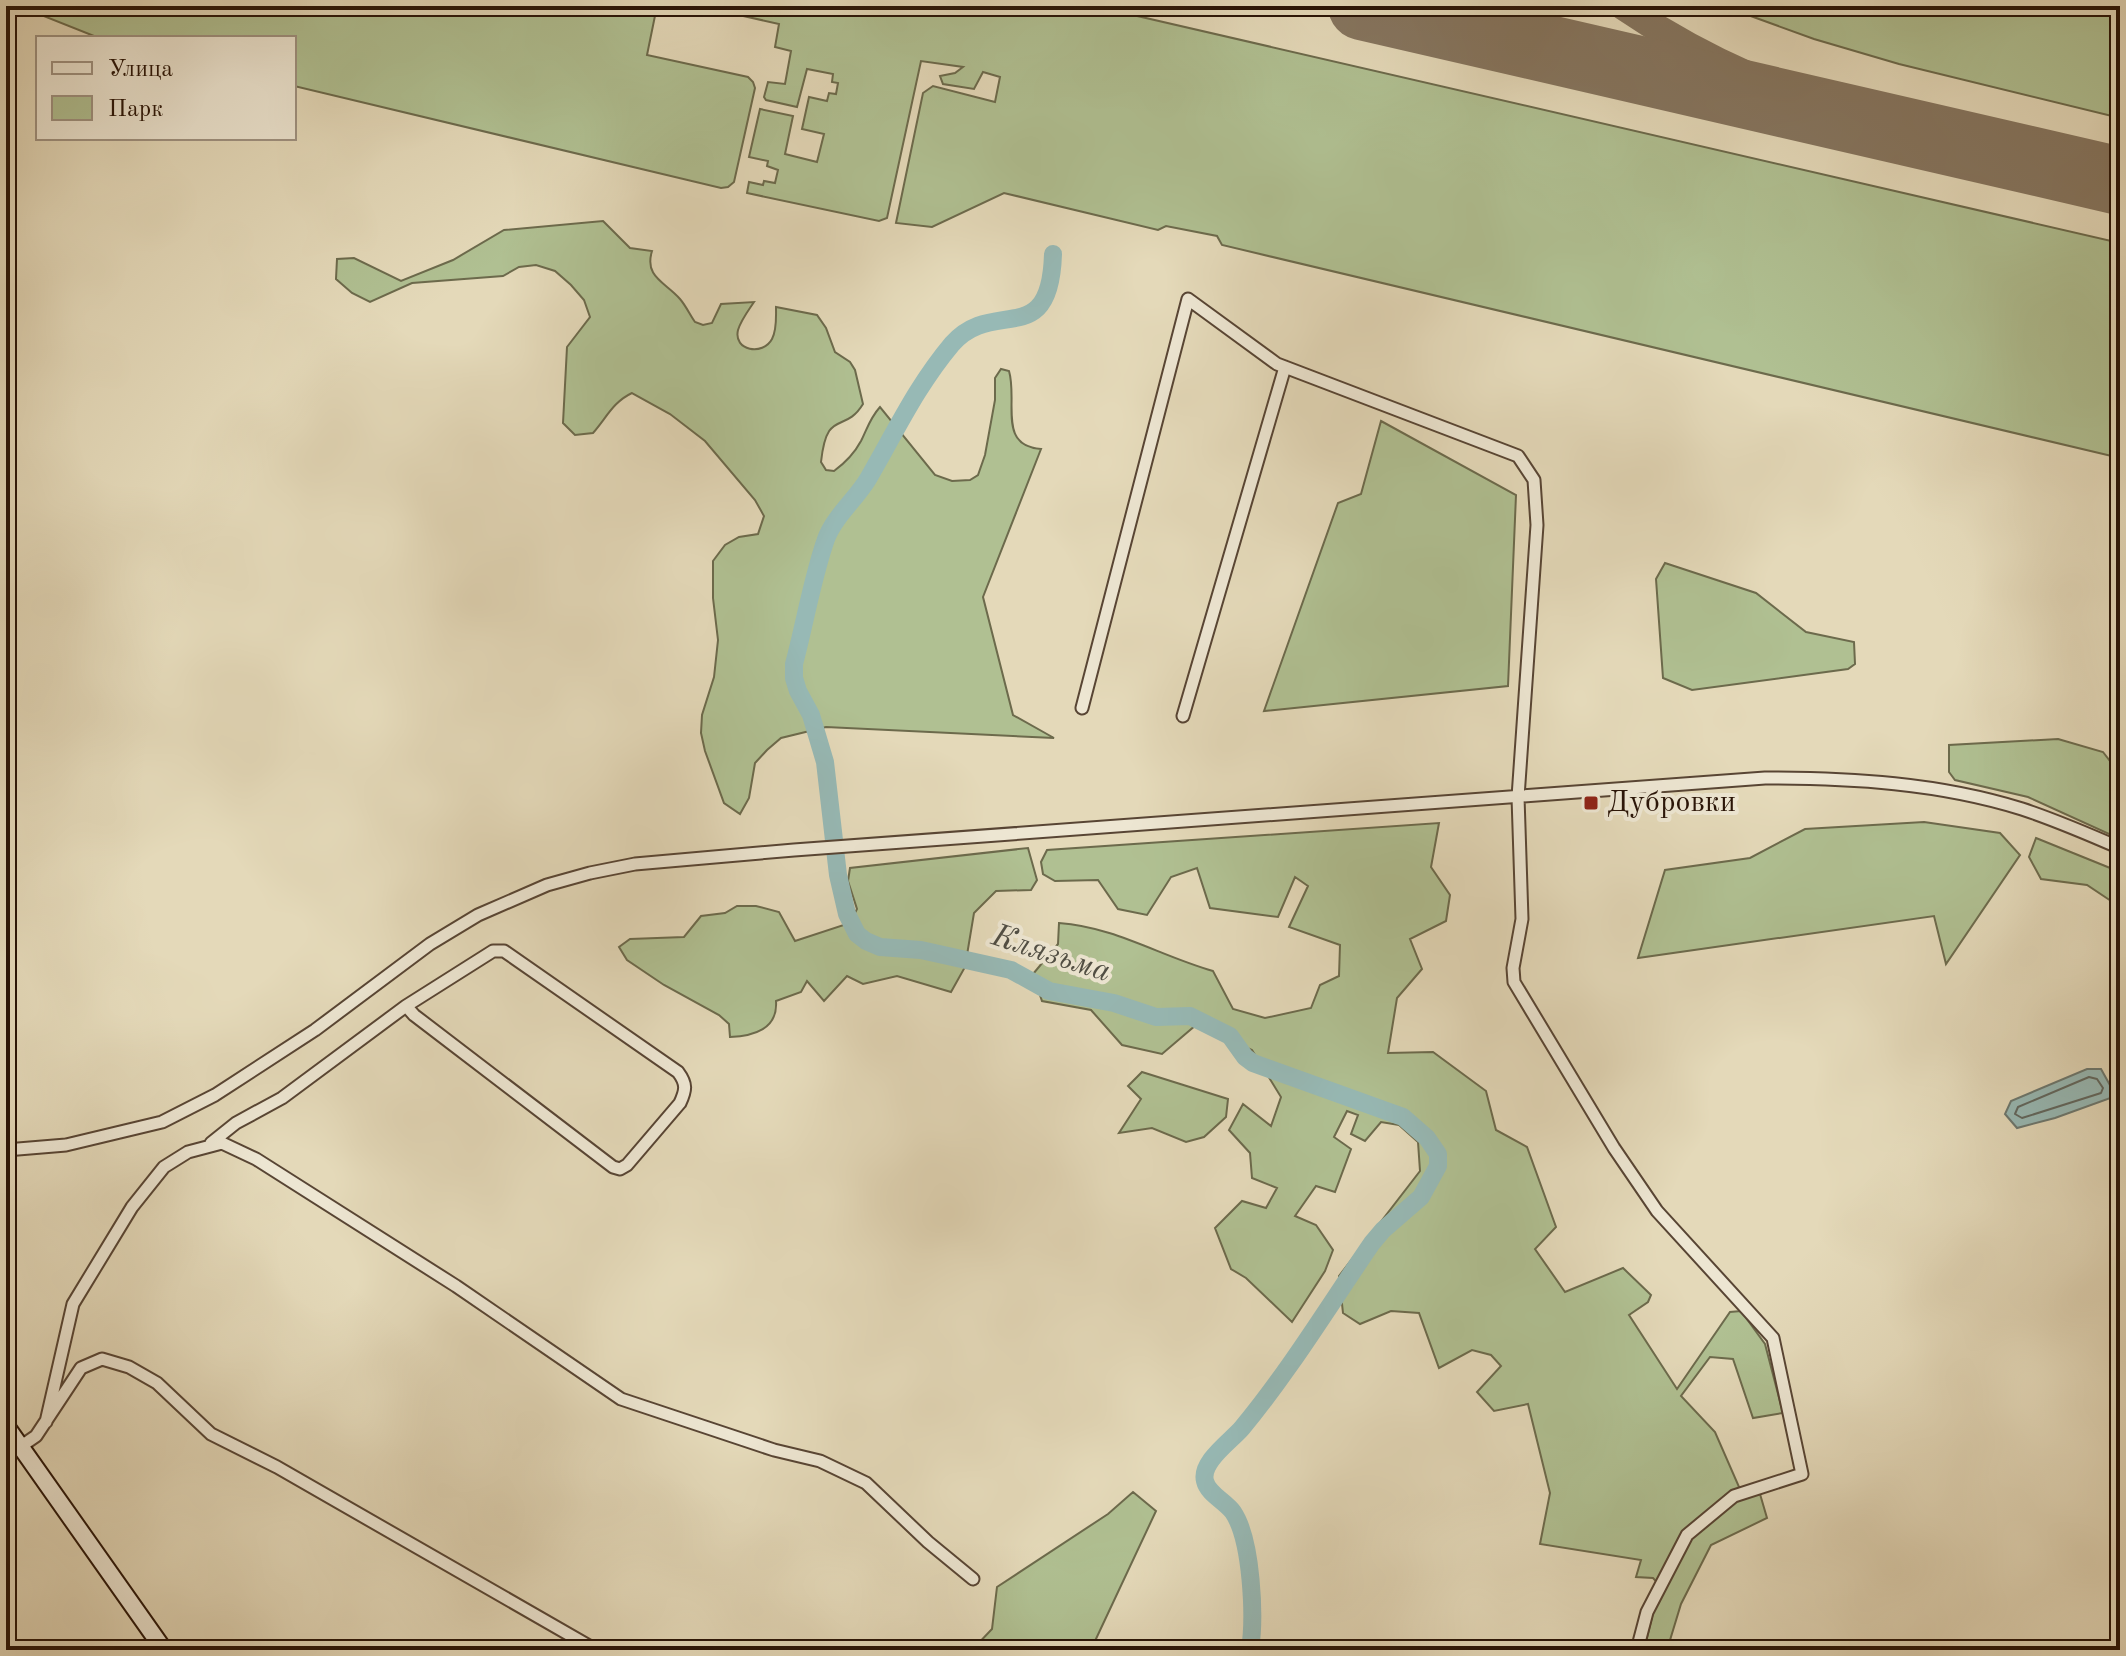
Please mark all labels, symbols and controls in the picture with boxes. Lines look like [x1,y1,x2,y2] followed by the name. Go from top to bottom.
[36,36,296,140] legend
[108,58,173,82] text: Улица
[108,98,163,122] text: Парк
[1607,788,1736,818] place label: Дубровки
[1582,794,1600,812] marker: Дубровки
[987,920,1114,989] water label: Клязьма

